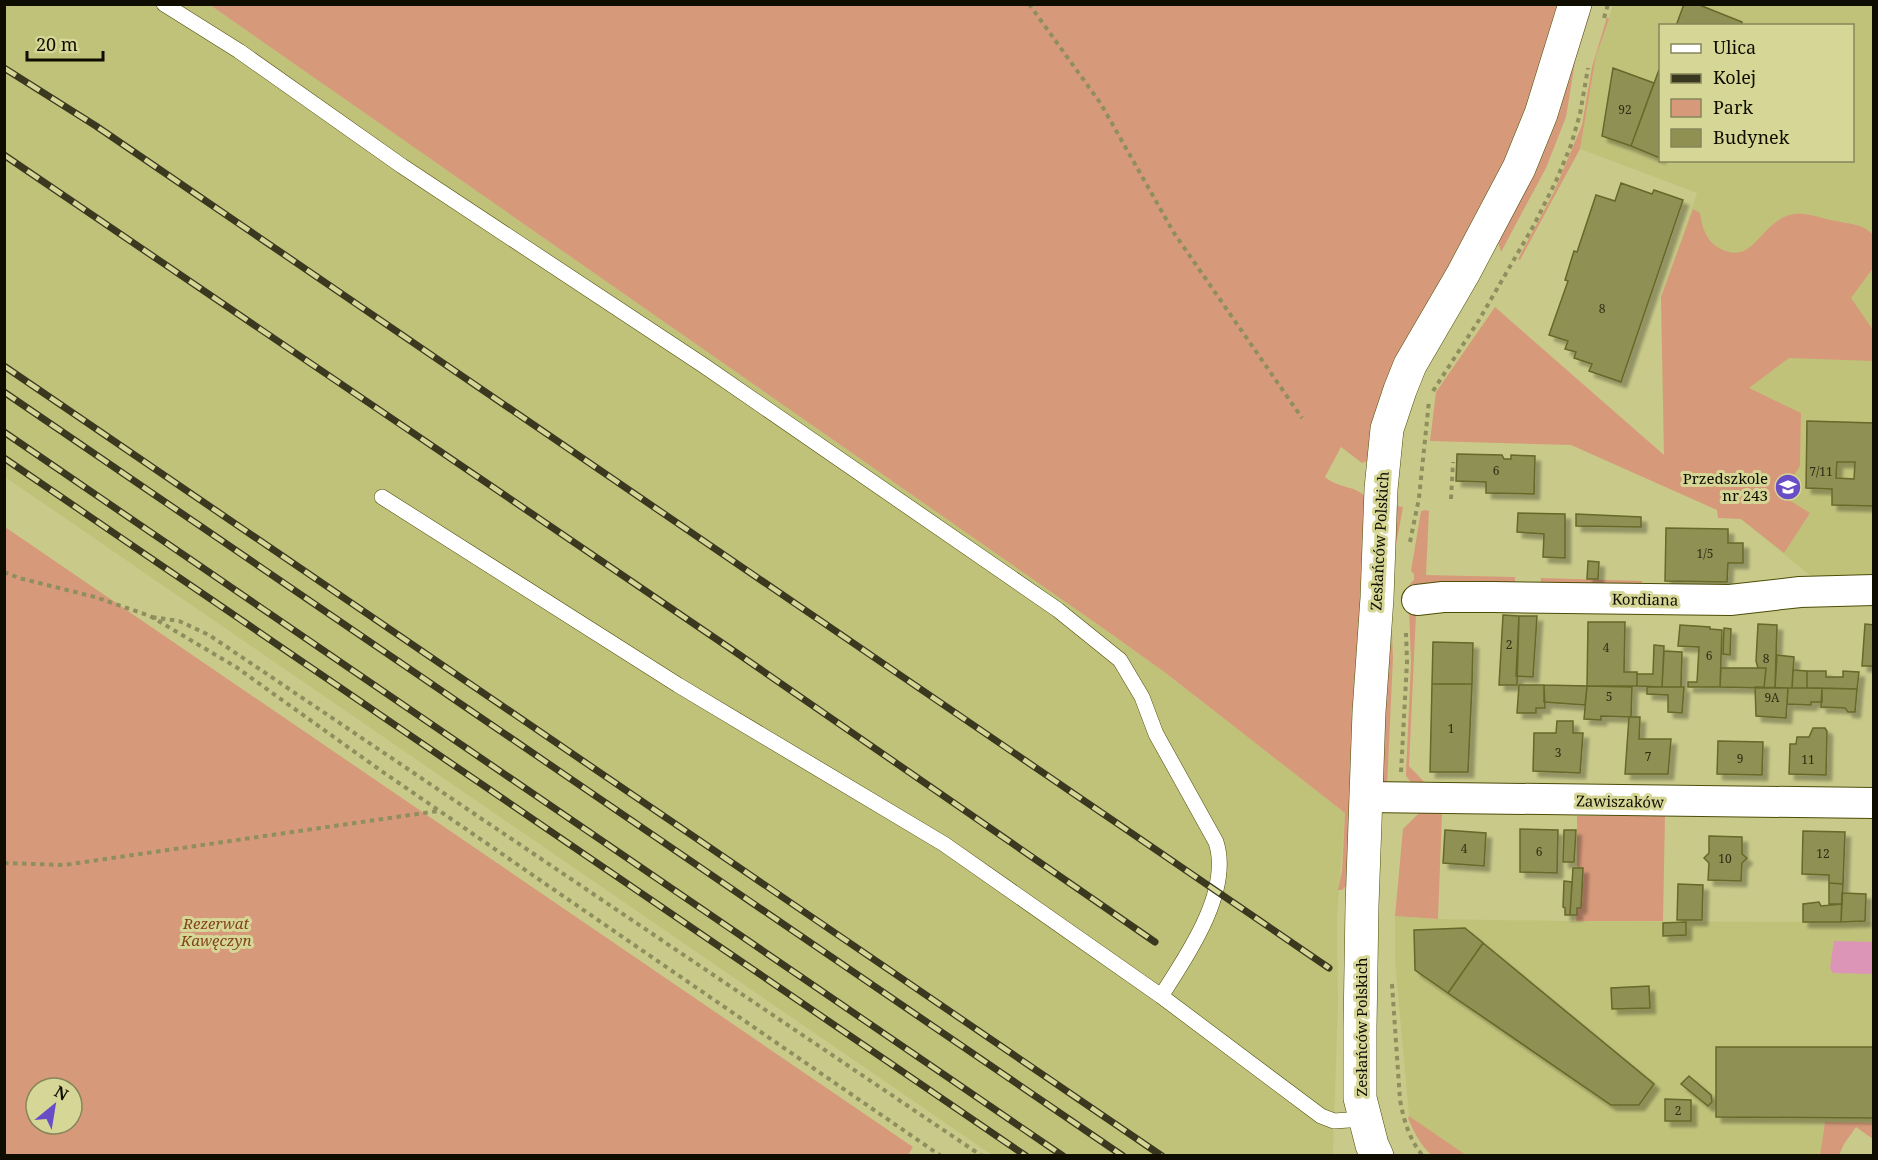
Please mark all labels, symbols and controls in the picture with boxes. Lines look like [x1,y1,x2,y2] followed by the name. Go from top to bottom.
[27,24,104,62] scale bar
[1659,24,1854,162] legend
[36,32,78,56] text: 20 m
[1713,35,1756,59] text: Ulica
[1713,65,1756,89] text: Kolej
[1713,95,1753,119] text: Park
[1618,101,1632,118] house number: 92
[1713,125,1790,149] text: Budynek
[1599,300,1606,317] house number: 8
[1493,462,1500,479] house number: 6
[1809,463,1833,480] house number: 7/11
[1683,468,1768,505] place label: Przedszkole nr 243
[1365,471,1393,611] street label: Zesłańców Polskich
[1773,472,1803,502] school or university icon: Przedszkole nr 243
[1697,545,1713,562] house number: 1/5
[1612,588,1678,610] street label: Kordiana
[1506,636,1512,653] house number: 2
[1603,639,1610,656] house number: 4
[1706,647,1713,664] house number: 6
[1763,650,1770,667] house number: 8
[1606,688,1612,705] house number: 5
[1764,689,1780,706] house number: 9A
[1448,720,1454,737] house number: 1
[1555,744,1562,761] house number: 3
[1645,748,1652,765] house number: 7
[1737,750,1743,767] house number: 9
[1801,751,1815,768] house number: 11
[1576,790,1664,812] street label: Zawiszaków
[1461,840,1468,857] house number: 4
[1536,843,1543,860] house number: 6
[1816,845,1830,862] house number: 12
[1718,850,1732,867] house number: 10
[180,913,251,950] park label: Rezerwat Kawęczyn
[1351,957,1371,1097] street label: Zesłańców Polskich
[24,1076,84,1136] north arrow
[51,1080,73,1106] text: N
[1675,1102,1681,1119] house number: 2

